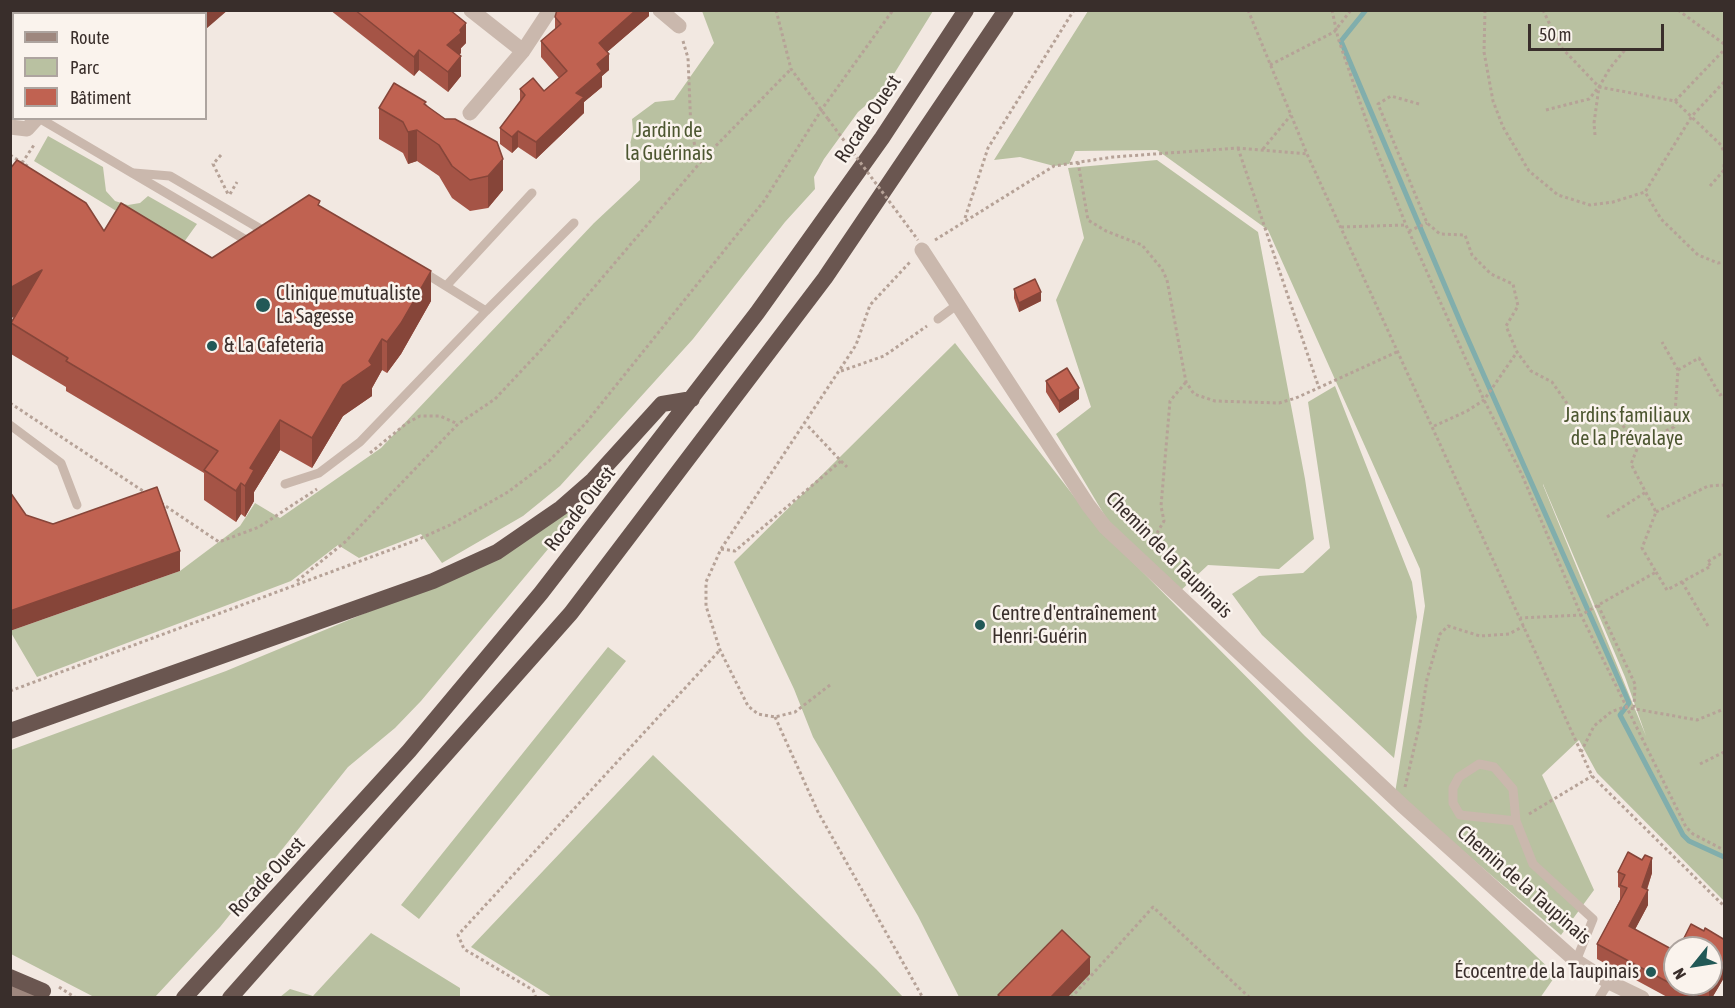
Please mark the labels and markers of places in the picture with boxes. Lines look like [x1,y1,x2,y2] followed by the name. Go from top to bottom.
[276,282,421,329] place label: Clinique mutualiste La Sagesse
[254,296,272,314] marker: Clinique mutualiste La Sagesse
[224,334,324,358] place label: & La Cafeteria
[205,339,219,353] marker: & La Cafeteria
[992,602,1157,649] place label: Centre d'entraînement Henri-Guérin
[973,618,987,632] marker: Centre d'entraînement Henri-Guérin
[1454,960,1639,984] place label: Écocentre de la Taupinais
[1644,965,1658,979] marker: Écocentre de la Taupinais

